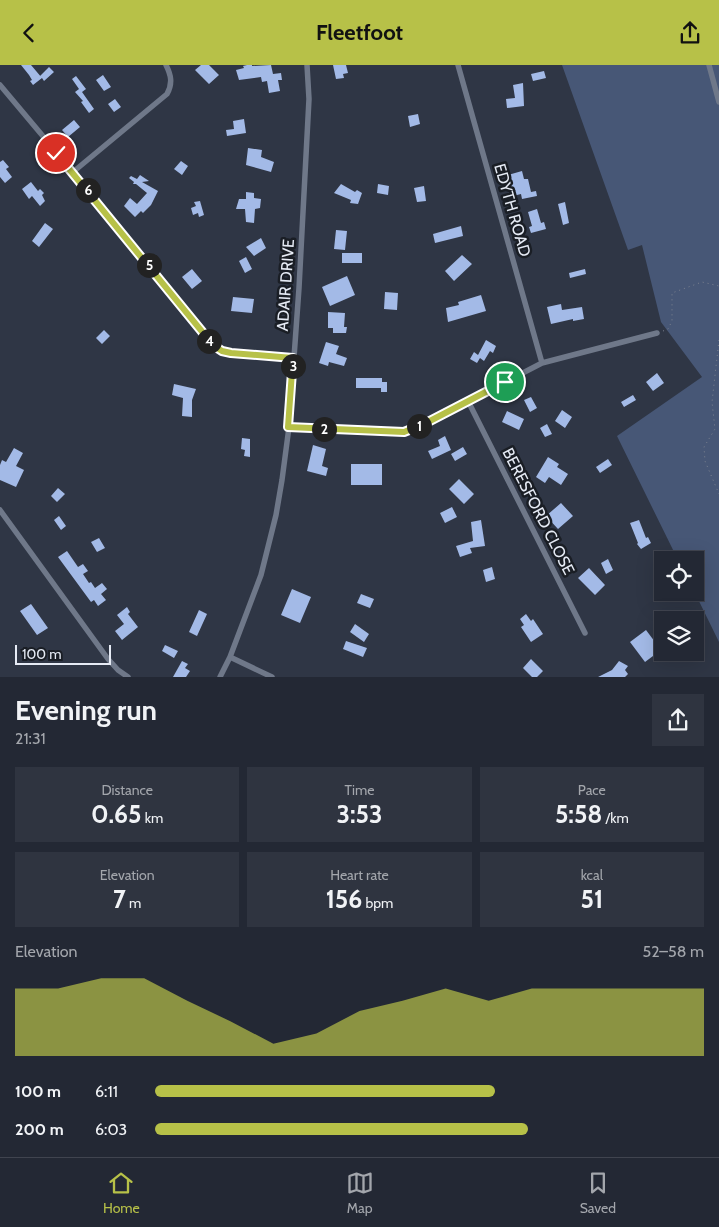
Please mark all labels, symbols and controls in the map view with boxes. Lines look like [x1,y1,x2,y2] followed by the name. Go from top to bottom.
[15,19,43,47] icon: back
[316,19,403,46] text: Fleetfoot
[676,19,704,47] icon: share
[35,132,77,174] pin
[42,139,70,167] icon: check
[490,161,535,259] street label: EDYTH ROAD
[76,177,100,203] pin: 6
[85,181,92,199] text: 6
[273,238,298,332] street label: ADAIR DRIVE
[136,253,162,277] pin: 5
[146,256,153,274] text: 5
[196,329,222,353] pin: 4
[205,332,214,350] text: 4
[280,353,306,379] pin: 3
[290,357,297,375] text: 3
[484,361,526,403] pin
[491,368,519,396] icon: arrive
[406,413,432,439] pin: 1
[312,417,336,441] pin: 2
[417,417,422,435] text: 1
[321,420,328,438] text: 2
[498,445,579,578] street label: BERESFORD CLOSE
[654,551,704,661] map controls
[654,551,704,601] button: locate
[654,611,704,661] button: layers
[15,642,111,665] scale bar
[22,645,62,663] text: 100 m
[15,693,157,727] text: Evening run
[652,694,704,746] button: share
[15,729,46,748] text: 21:31
[101,781,153,799] text: Distance
[345,781,374,799] text: Time
[578,781,606,799] text: Pace
[91,799,142,829] text: 0.65
[337,799,382,829] text: 3:53
[555,799,602,829] text: 5:58
[142,809,163,827] text: km
[602,809,629,827] text: /km
[100,866,155,884] text: Elevation
[330,866,389,884] text: Heart rate
[581,866,603,884] text: kcal
[113,884,126,914] text: 7
[326,884,362,914] text: 156
[580,884,603,914] text: 51
[126,894,141,912] text: m
[362,894,393,912] text: bpm
[15,942,78,961] text: Elevation
[642,942,704,961] text: 52–58 m
[15,1082,61,1101] text: 100 m
[95,1082,118,1101] text: 6:11
[15,1120,64,1139] text: 200 m
[95,1120,127,1139] text: 6:03
[103,1169,140,1217] tab: Home
[346,1169,374,1217] tab: Map
[580,1169,616,1217] tab: Saved

